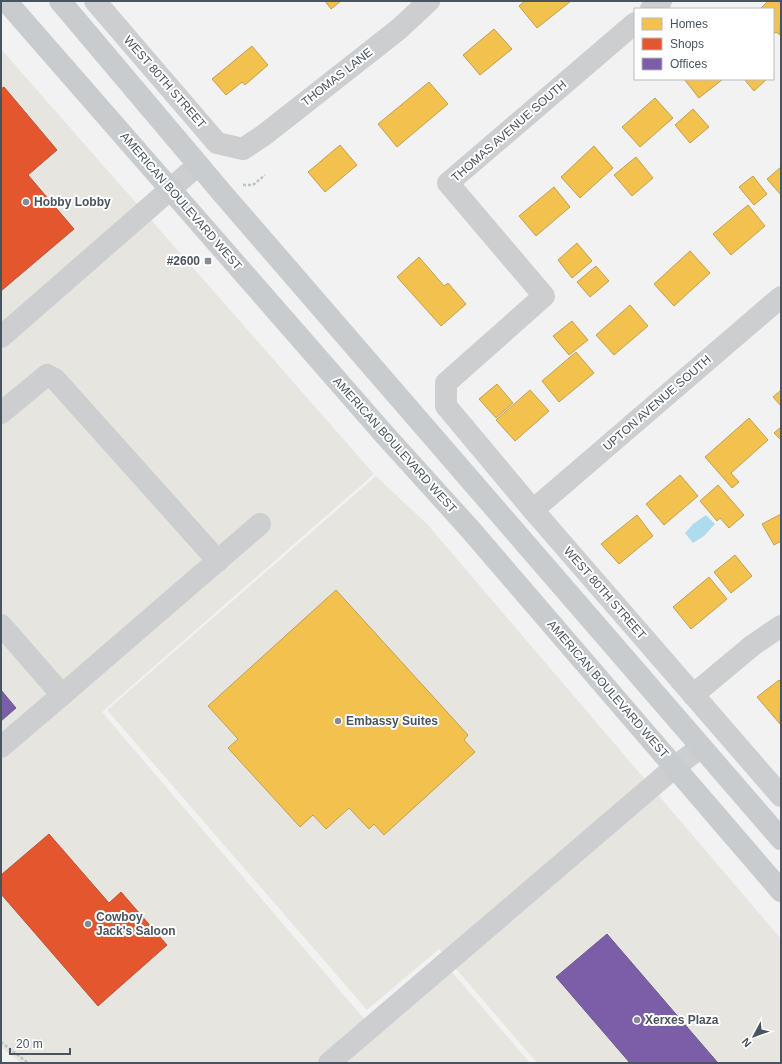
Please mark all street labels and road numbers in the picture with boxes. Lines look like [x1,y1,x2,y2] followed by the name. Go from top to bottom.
[121,33,209,132] street label: WEST 80TH STREET
[299,45,375,109] street label: THOMAS LANE
[449,77,569,185] street label: THOMAS AVENUE SOUTH
[117,129,245,273] street label: AMERICAN BOULEVARD WEST
[600,352,714,454] street label: UPTON AVENUE SOUTH
[330,374,460,516] street label: AMERICAN BOULEVARD WEST
[561,544,649,643] street label: WEST 80TH STREET
[544,617,672,761] street label: AMERICAN BOULEVARD WEST

